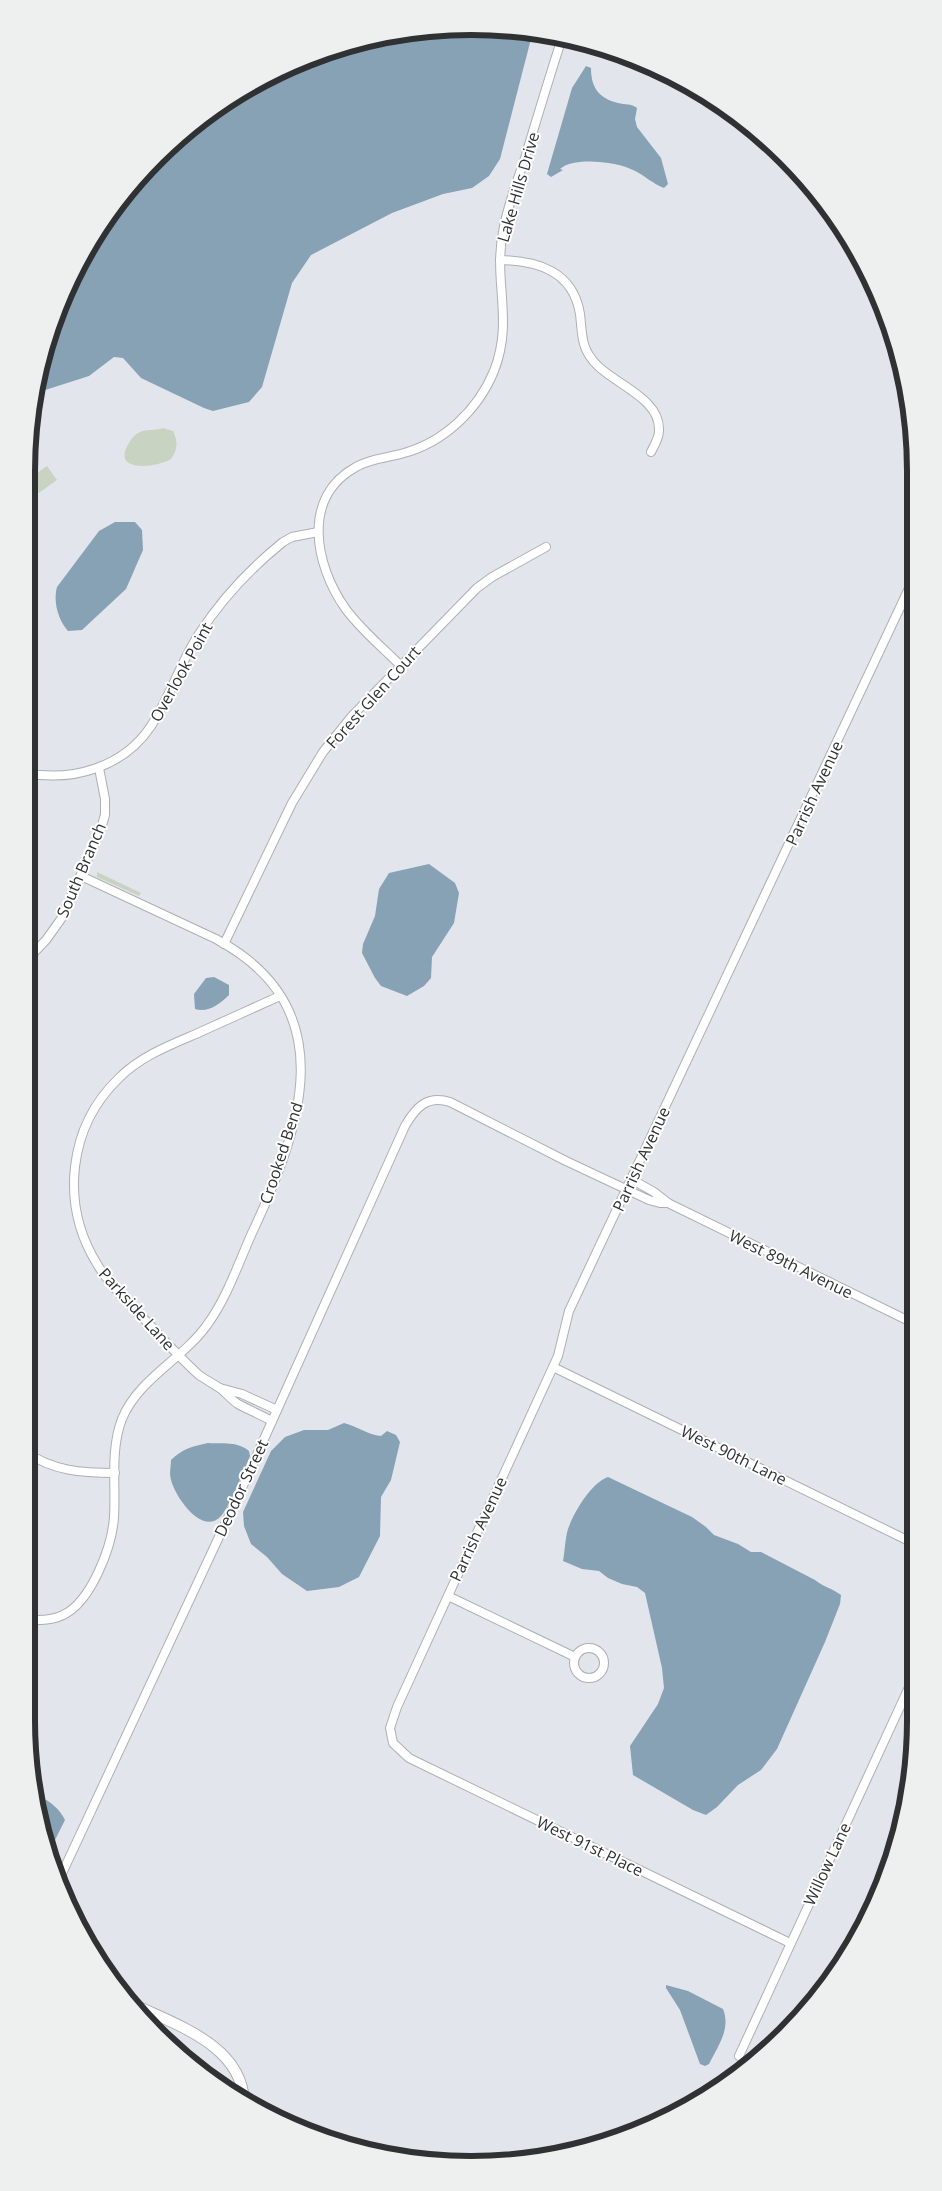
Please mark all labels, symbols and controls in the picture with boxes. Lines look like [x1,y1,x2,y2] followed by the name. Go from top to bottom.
[492,129,544,245] street label: Lake Hills Drive
[145,618,218,726] street label: Overlook Point
[321,641,425,753] street label: Forest Glen Court
[780,737,848,849] street label: Parrish Avenue
[51,819,111,921] street label: South Branch
[254,1099,308,1207] street label: Crooked Bend
[607,1103,675,1215] street label: Parrish Avenue
[726,1225,856,1303] street label: West 89th Avenue
[94,1263,180,1355] street label: Parkside Lane
[677,1420,791,1490] street label: West 90th Lane
[209,1435,273,1540] street label: Deodor Street
[444,1473,512,1585] street label: Parrish Avenue
[533,1811,647,1881] street label: West 91st Place
[798,1819,856,1909] street label: Willow Lane

